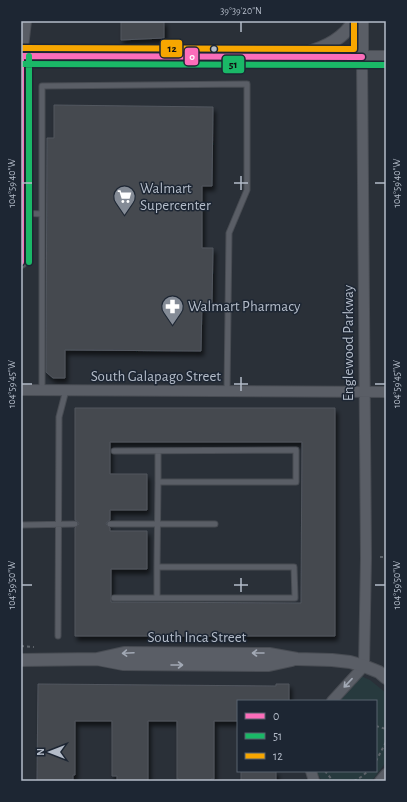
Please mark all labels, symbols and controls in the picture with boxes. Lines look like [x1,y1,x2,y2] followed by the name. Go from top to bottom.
[220,6,262,16] text: 39°39'20"N
[160,39,183,58] line badge: 12
[167,43,177,54] text: 12
[209,44,219,54] unlabelled marker
[184,47,199,66] line badge: 0
[189,51,195,62] text: 0
[222,55,245,74] line badge: 51
[229,59,237,70] text: 51
[7,158,17,207] text: 104°59'40"W
[392,158,402,207] text: 104°59'40"W
[140,181,211,213] place label: Walmart Supercenter
[112,184,138,217] supermarket icon: Walmart Supercenter
[341,284,356,401] street label: Englewood Parkway
[159,293,185,326] pharmacy icon: Walmart Pharmacy
[188,299,301,314] place label: Walmart Pharmacy
[7,360,17,408] text: 104°59'45"W
[392,360,402,408] text: 104°59'45"W
[91,369,221,384] street label: South Galapago Street
[7,561,17,609] text: 104°59'50"W
[392,561,402,609] text: 104°59'50"W
[148,630,247,645] street label: South Inca Street
[252,649,265,657] one-way arrow
[122,650,135,657] one-way arrow
[170,661,183,669] one-way arrow
[343,678,353,688] one-way arrow
[237,700,377,772] legend
[273,710,279,722] text: 0
[273,730,282,742] text: 51
[30,732,70,772] north arrow
[35,748,46,756] text: N
[273,750,283,762] text: 12

